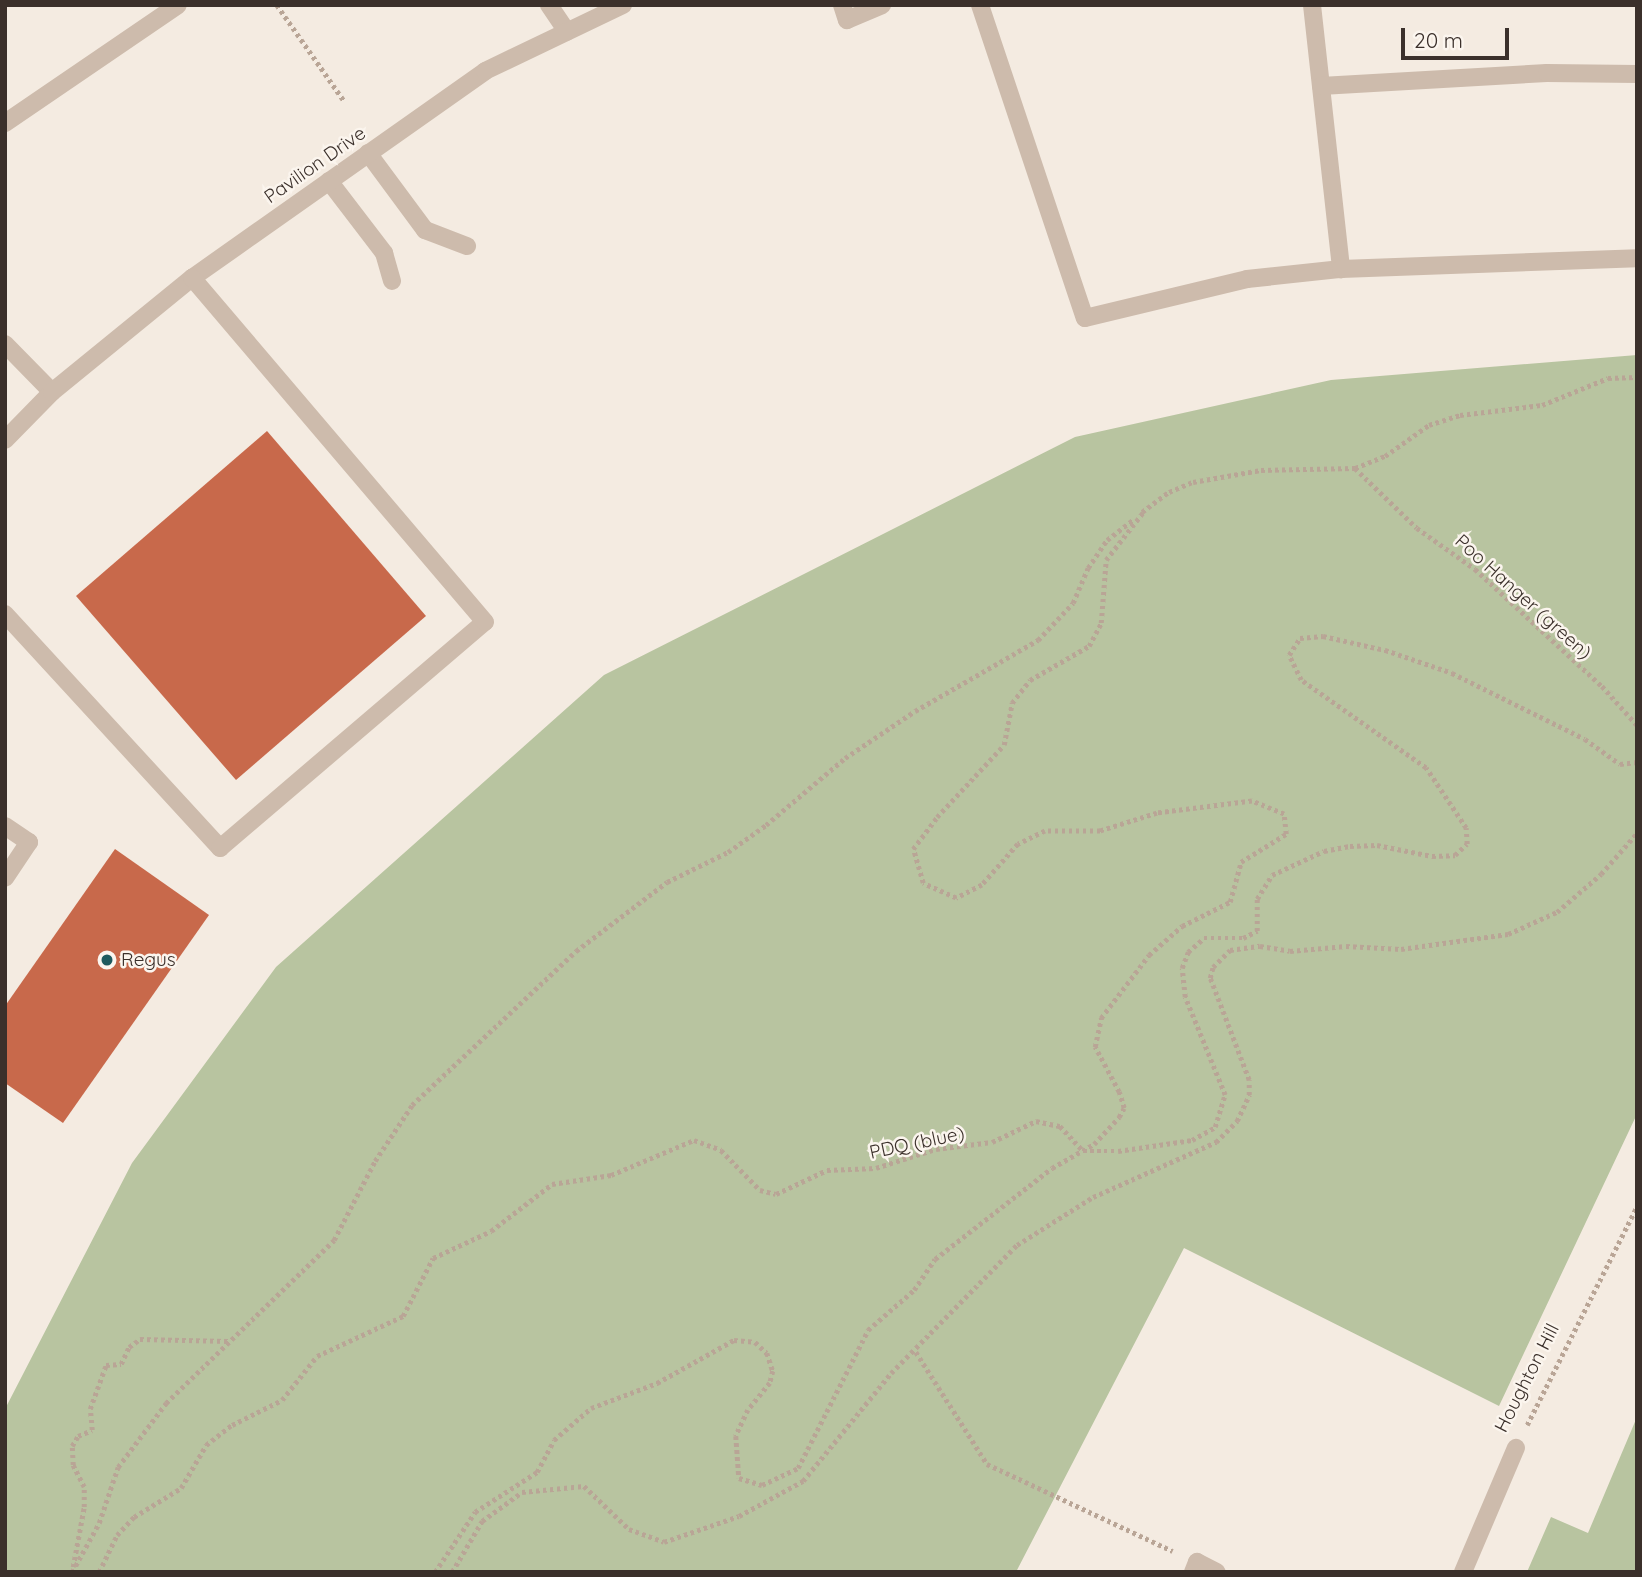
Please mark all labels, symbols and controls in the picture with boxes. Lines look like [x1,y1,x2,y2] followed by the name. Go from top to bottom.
[1404,14,1512,58] scale bar
[1414,27,1463,53] text: 20 m
[260,122,370,208] street label: Pavilion Drive
[1450,530,1596,664] street label: Poo Hanger (green)
[121,949,176,971] place label: Regus
[99,952,115,968] marker: Regus
[867,1122,967,1164] street label: PDQ (blue)
[1490,1320,1564,1436] street label: Houghton Hill

